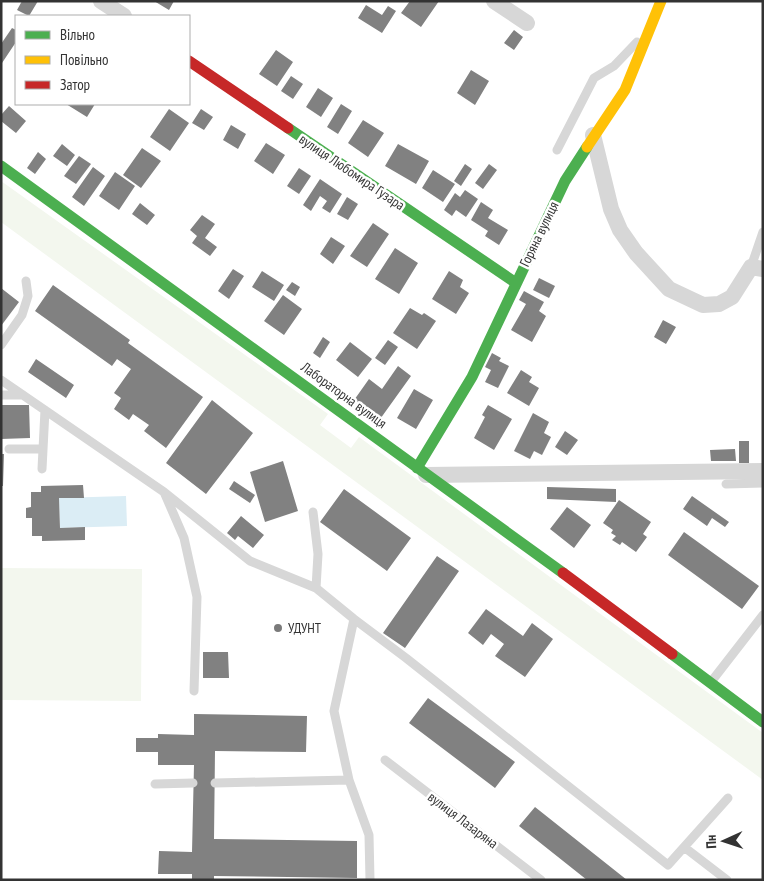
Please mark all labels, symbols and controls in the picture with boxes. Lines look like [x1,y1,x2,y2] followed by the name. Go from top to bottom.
[15,15,190,105] legend
[60,25,95,44] text: Вільно
[60,50,108,69] text: Повільно
[60,75,90,94] text: Затор
[296,130,408,214] street label: вулиця Любомира Гузара
[516,199,562,269] street label: Горяна вулиця
[297,357,390,432] street label: Лабораторна вулиця
[288,619,322,637] place label: УДУНТ
[272,622,284,634] marker: УДУНТ
[424,788,502,852] street label: вулиця Лазаряна
[699,816,749,866] north arrow
[702,834,720,849] text: Пн

